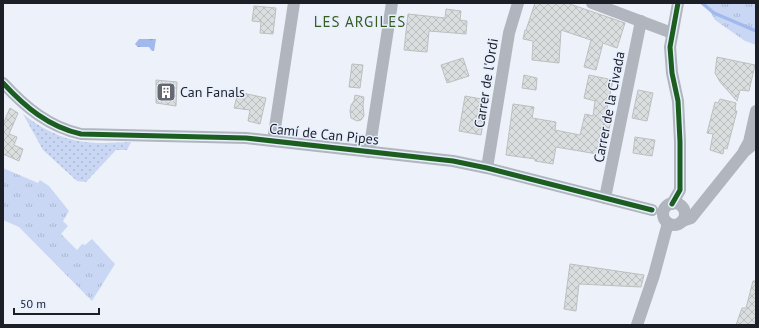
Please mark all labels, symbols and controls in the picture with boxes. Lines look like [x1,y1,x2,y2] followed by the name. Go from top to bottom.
[314,12,406,31] district label: LES ARGILES
[470,37,502,129] street label: Carrer de l'Ordi
[589,50,629,164] street label: Carrer de la Civada
[155,81,177,103] building icon: Can Fanals
[180,83,245,101] place label: Can Fanals
[268,119,380,149] street label: Camí de Can Pipes
[14,290,99,316] scale bar
[20,296,46,311] text: 50 m

